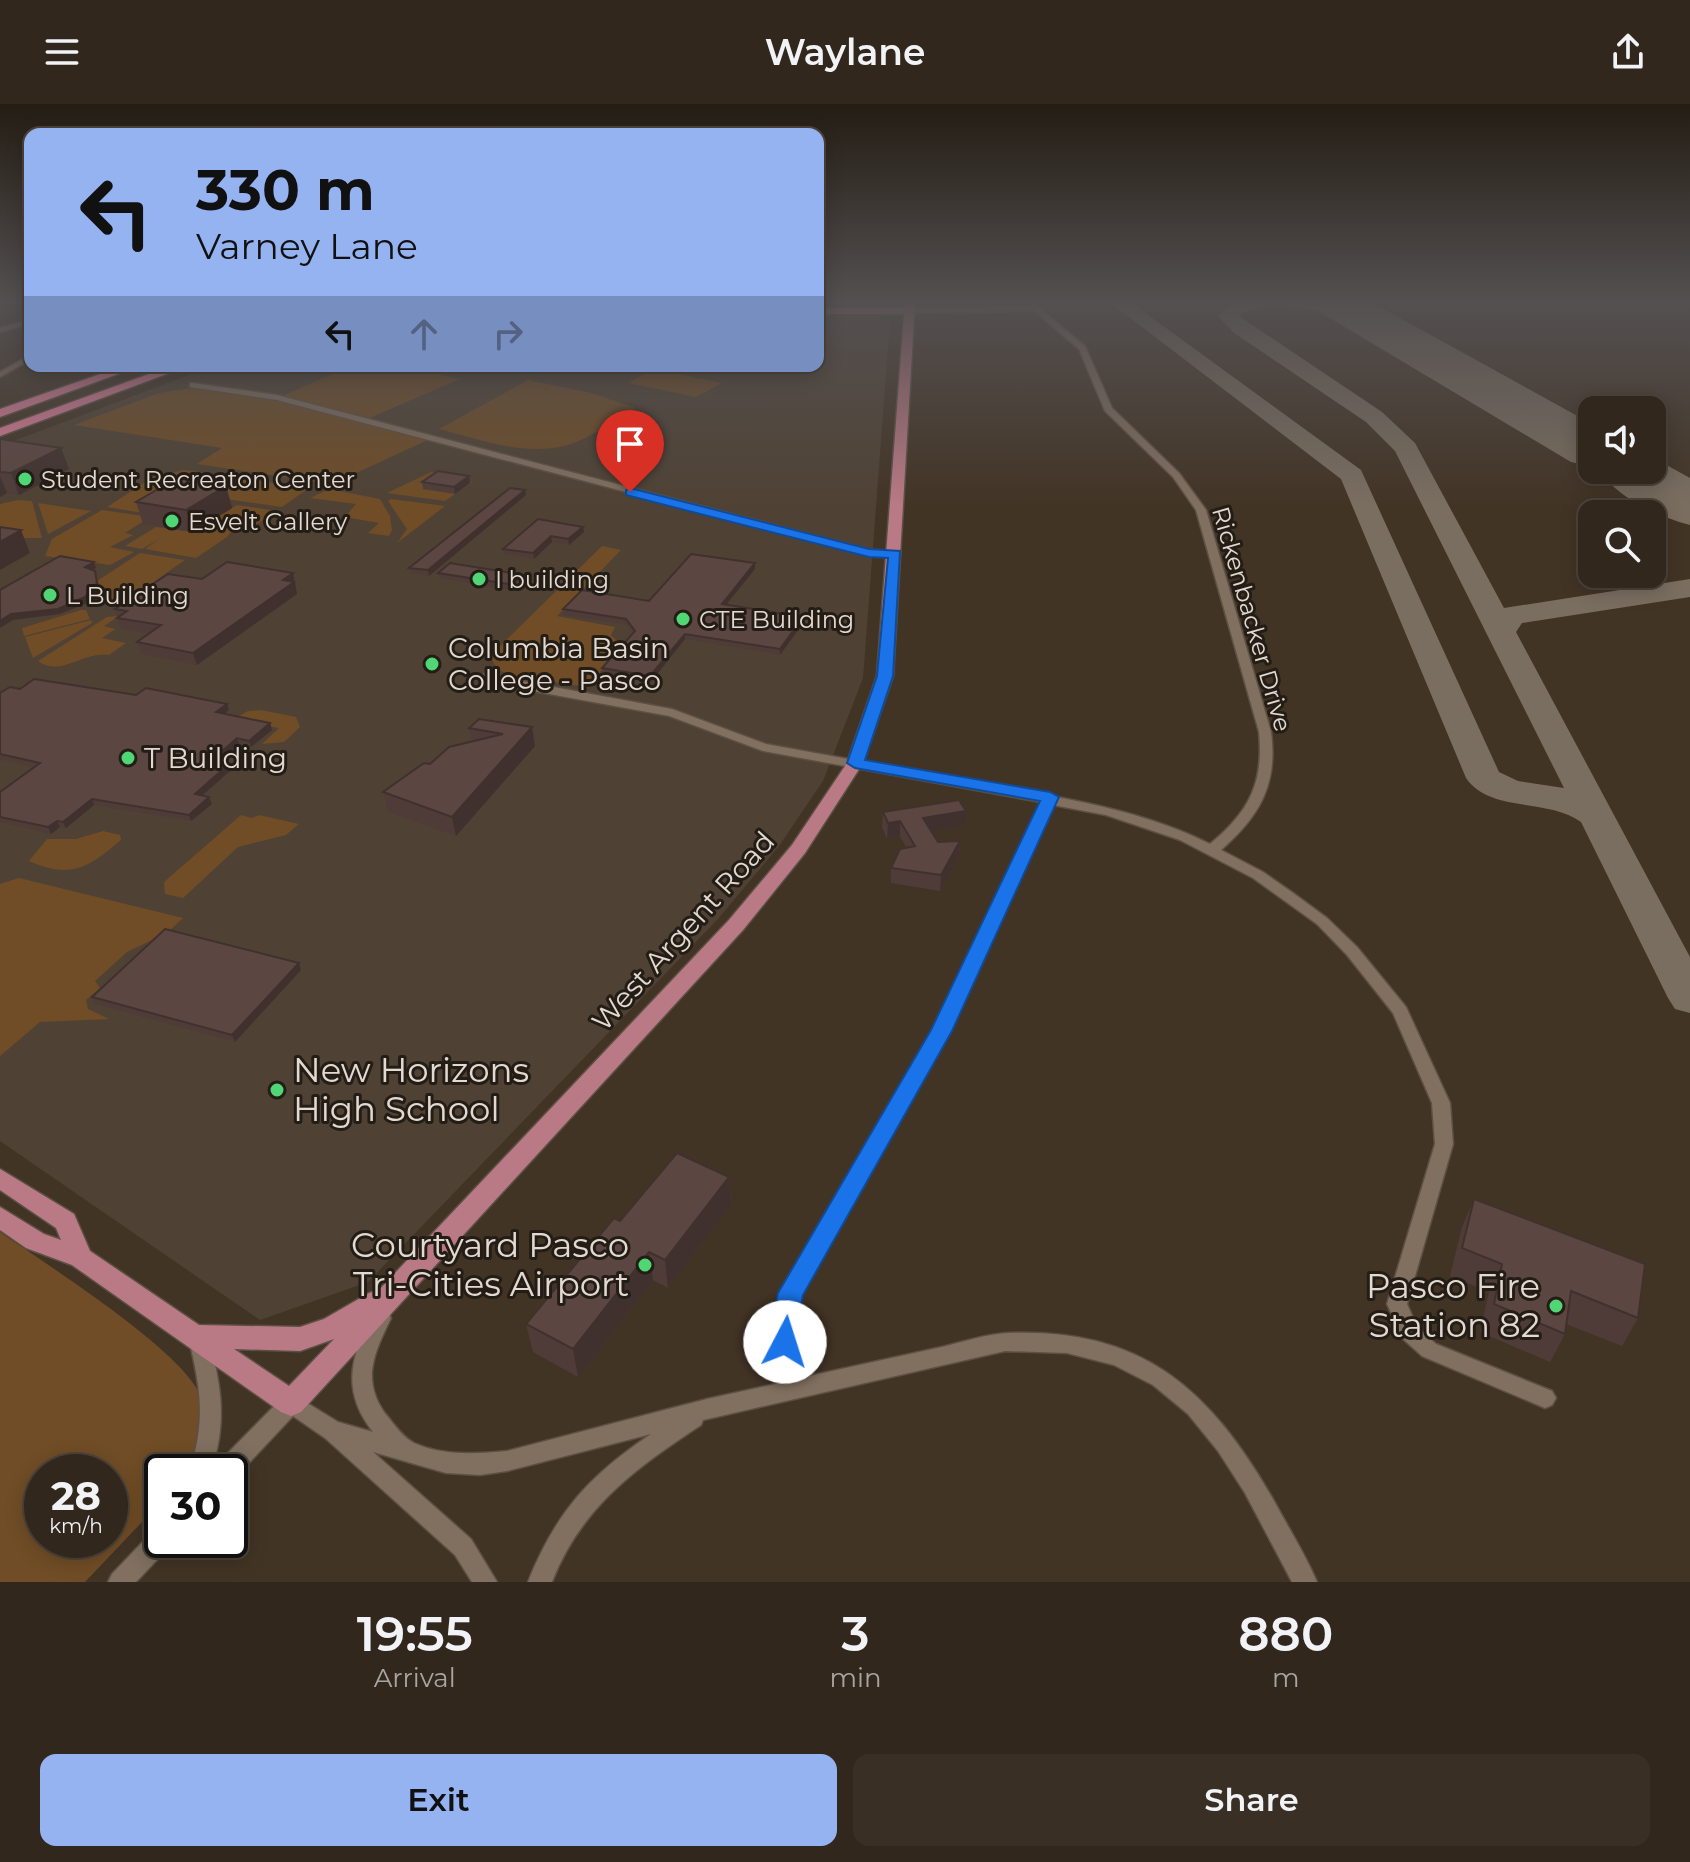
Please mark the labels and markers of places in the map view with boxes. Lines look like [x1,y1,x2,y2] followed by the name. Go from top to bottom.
[596,410,664,492] pin
[41,465,355,494] place label: Student Recreaton Center
[16,470,34,488] marker: Student Recreaton Center
[188,507,347,536] place label: Esvelt Gallery
[163,512,181,530] marker: Esvelt Gallery
[495,565,609,594] place label: I building
[470,570,488,588] marker: I building
[66,581,189,610] place label: L Building
[41,586,59,604] marker: L Building
[699,605,854,634] place label: CTE Building
[674,610,692,628] marker: CTE Building
[448,631,669,697] place label: Columbia Basin College - Pasco
[423,655,441,673] marker: Columbia Basin College - Pasco
[144,741,287,775] place label: T Building
[119,749,137,767] marker: T Building
[293,1049,529,1130] place label: New Horizons High School
[268,1081,286,1099] marker: New Horizons High School
[351,1224,629,1305] place label: Courtyard Pasco Tri-Cities Airport
[636,1256,654,1274] marker: Courtyard Pasco Tri-Cities Airport
[1366,1265,1540,1346] place label: Pasco Fire Station 82
[1547,1297,1565,1315] marker: Pasco Fire Station 82

